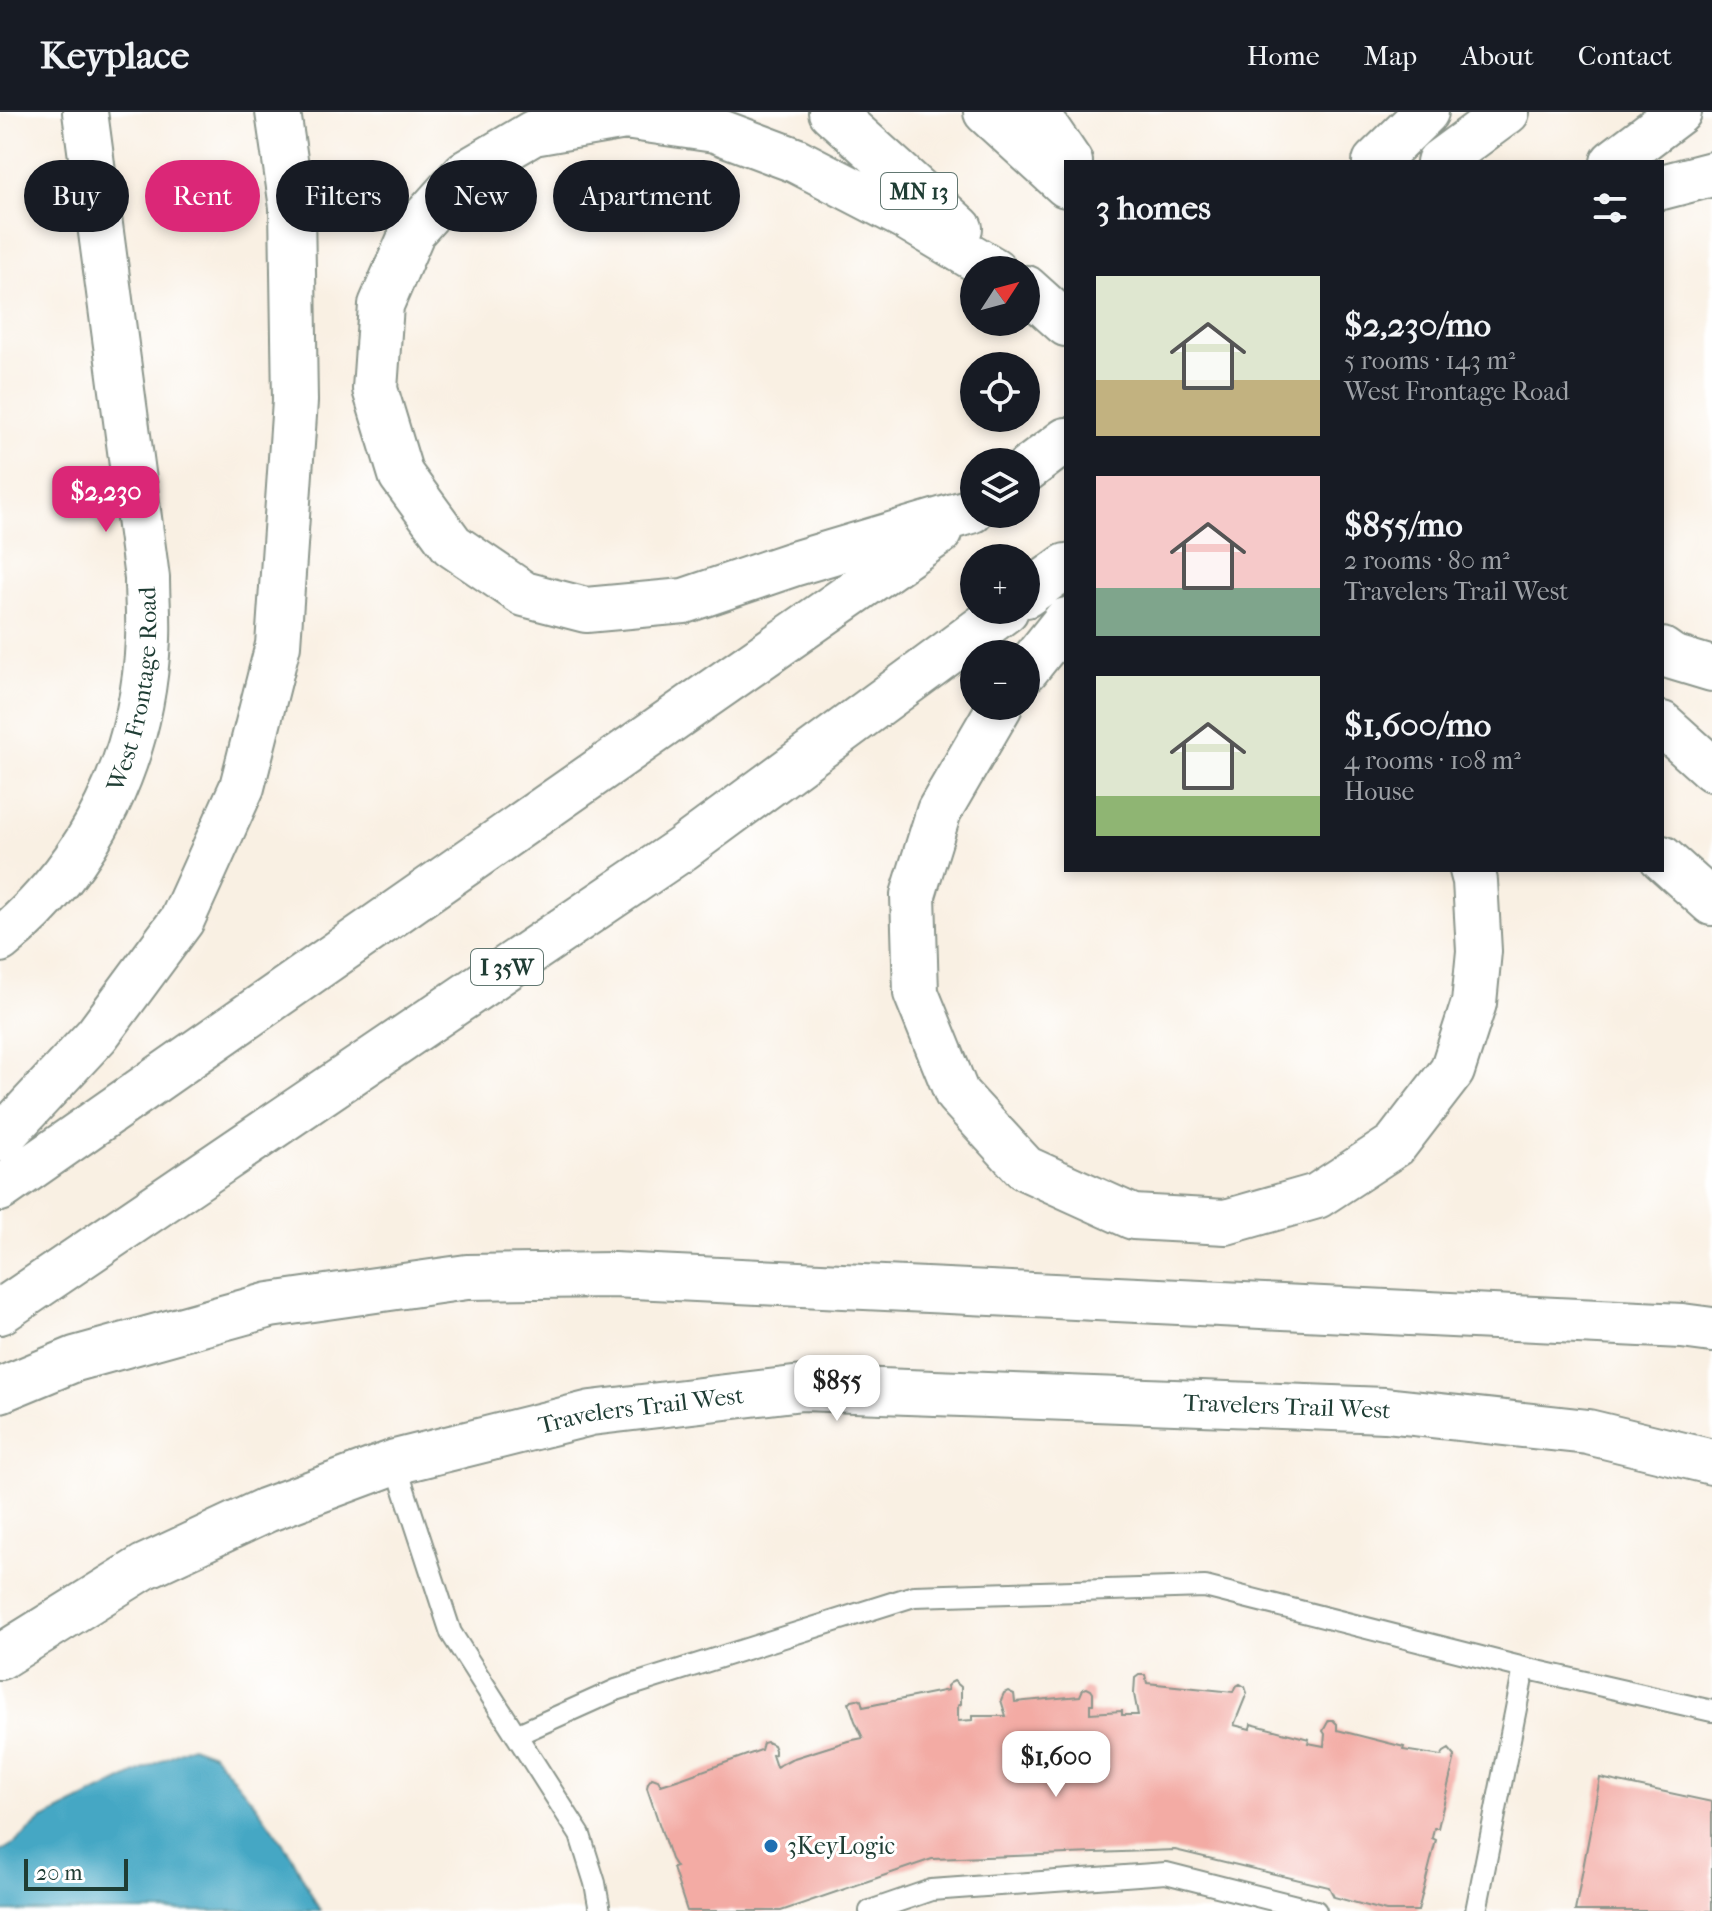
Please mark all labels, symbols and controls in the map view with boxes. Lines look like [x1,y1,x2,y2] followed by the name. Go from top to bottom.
[40,33,189,78] text: Keyplace
[1247,39,1320,72] text: Home
[1364,39,1417,72] text: Map
[1461,39,1534,72] text: About
[1578,39,1672,72] text: Contact
[24,160,129,232] chip: Buy
[145,160,260,232] chip: Rent
[276,160,409,232] chip: Filters
[425,160,537,232] chip: New
[553,160,740,232] chip: Apartment
[881,173,957,209] road number: MN 13
[1588,186,1632,230] icon: filters
[1096,188,1211,228] text: 3 homes
[960,256,1040,336] north arrow
[960,256,1040,720] map controls
[1344,305,1491,345] text: $2,230/mo
[1160,308,1256,404] icon: home
[1344,345,1515,376] text: 5 rooms · 143 m²
[960,352,1040,432] button: locate
[1344,376,1569,407] text: West Frontage Road
[960,448,1040,528] button: layers
[41,466,171,534] pin: $2,230
[70,476,142,507] text: $2,230
[1344,505,1463,545] text: $855/mo
[1160,508,1256,604] icon: home
[960,544,1040,624] button: +
[1344,545,1510,576] text: 2 rooms · 80 m²
[1344,576,1569,607] text: Travelers Trail West
[101,585,162,796] street label: West Frontage Road
[960,640,1040,720] button: −
[1344,705,1491,745] text: $1,600/mo
[1160,708,1256,804] icon: home
[1344,745,1521,776] text: 4 rooms · 108 m²
[1344,776,1414,807] text: House
[471,949,543,985] road number: I 35W
[790,1355,884,1423] pin: $855
[812,1365,862,1396] text: $855
[535,1381,746,1440] street label: Travelers Trail West
[1183,1388,1393,1425] street label: Travelers Trail West
[991,1731,1121,1799] pin: $1,600
[1020,1741,1092,1772] text: $1,600
[787,1832,895,1860] place label: 3KeyLogic
[762,1837,780,1855] marker: 3KeyLogic
[24,1855,128,1891] scale bar
[36,1860,82,1886] text: 20 m

